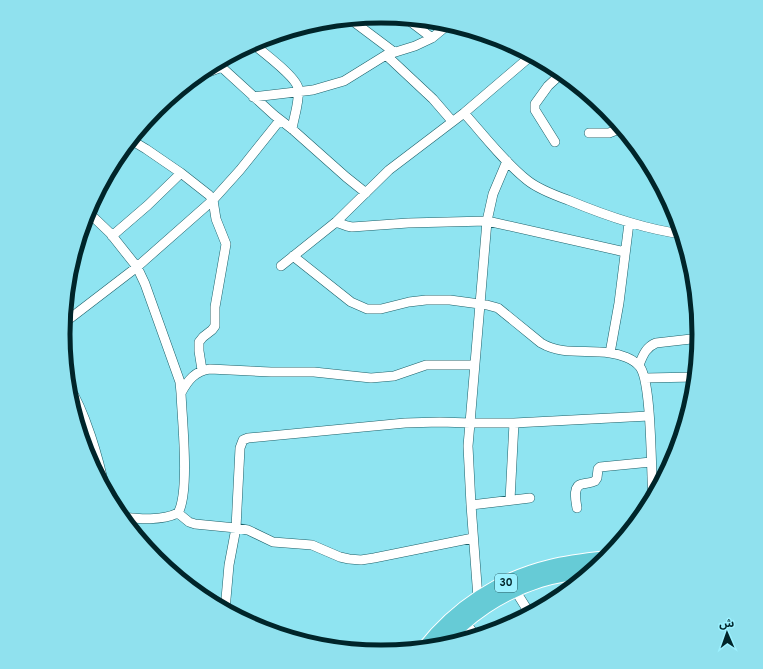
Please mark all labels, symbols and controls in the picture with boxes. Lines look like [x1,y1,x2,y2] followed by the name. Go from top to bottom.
[495,574,517,592] road number: 30
[707,613,747,653] north arrow
[719,617,734,631] text: ش

